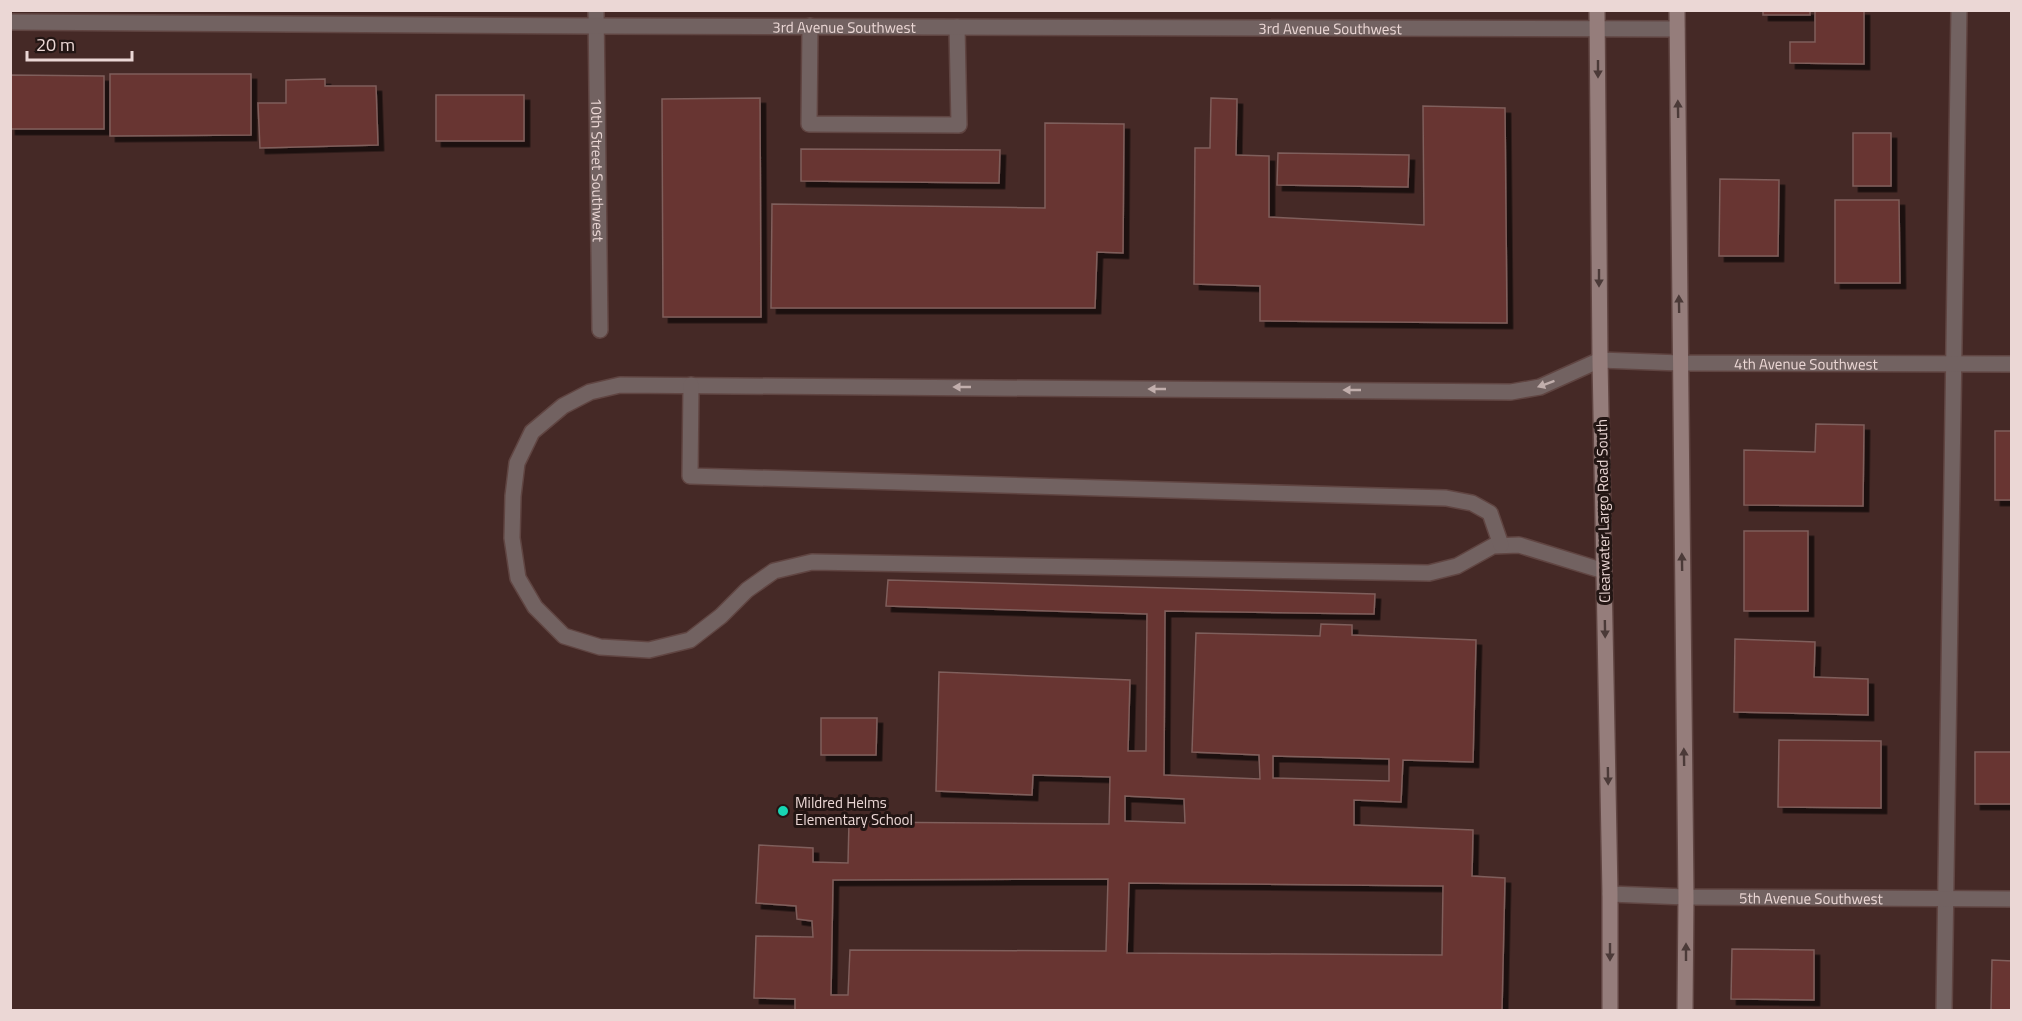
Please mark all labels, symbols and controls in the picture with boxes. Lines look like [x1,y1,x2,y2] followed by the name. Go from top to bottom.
[772,15,916,38] street label: 3rd Avenue Southwest
[1258,16,1402,40] street label: 3rd Avenue Southwest
[27,24,132,62] scale bar
[36,31,75,58] text: 20 m
[1593,59,1603,78] one-way arrow
[586,98,610,243] street label: 10th Street Southwest
[1673,100,1682,119] one-way arrow
[1594,268,1604,287] one-way arrow
[1674,295,1684,314] one-way arrow
[1734,352,1879,375] street label: 4th Avenue Southwest
[1537,380,1555,390] one-way arrow
[953,382,972,392] one-way arrow
[1148,384,1167,394] one-way arrow
[1343,385,1362,395] one-way arrow
[1590,419,1616,603] street label: Clearwater Largo Road South
[1677,553,1687,572] one-way arrow
[1600,619,1610,638] one-way arrow
[1680,748,1689,767] one-way arrow
[1603,767,1613,786] one-way arrow
[795,791,913,831] place label: Mildred Helms Elementary School
[776,804,790,818] marker: Mildred Helms Elementary School
[1739,886,1884,910] street label: 5th Avenue Southwest
[1605,943,1615,962] one-way arrow
[1681,943,1691,962] one-way arrow

